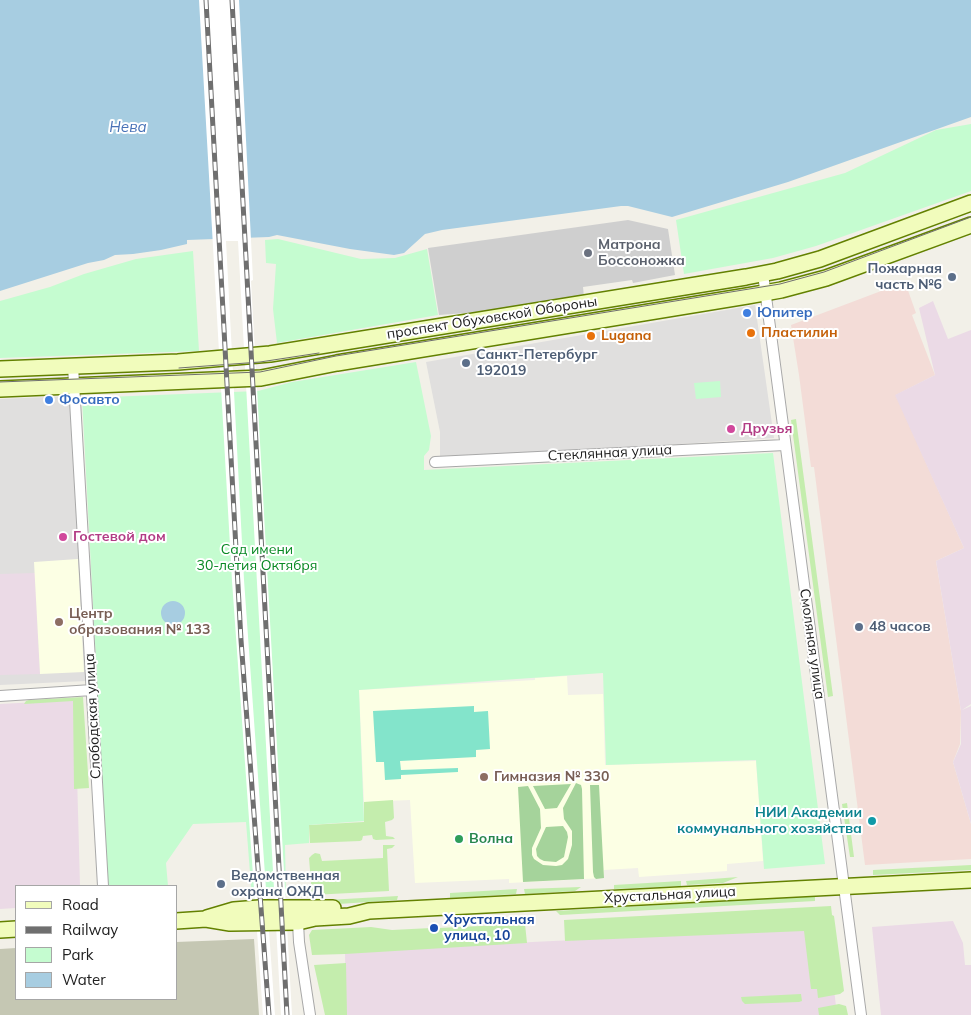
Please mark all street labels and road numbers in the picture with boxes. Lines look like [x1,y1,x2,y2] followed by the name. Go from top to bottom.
[386,293,598,343] street label: проспект Обуховской Обороны
[547,441,673,465] street label: Стеклянная улица
[796,587,828,701] street label: Смоляная улица
[81,653,105,779] street label: Слободская улица
[604,883,736,907] street label: Хрустальная улица

